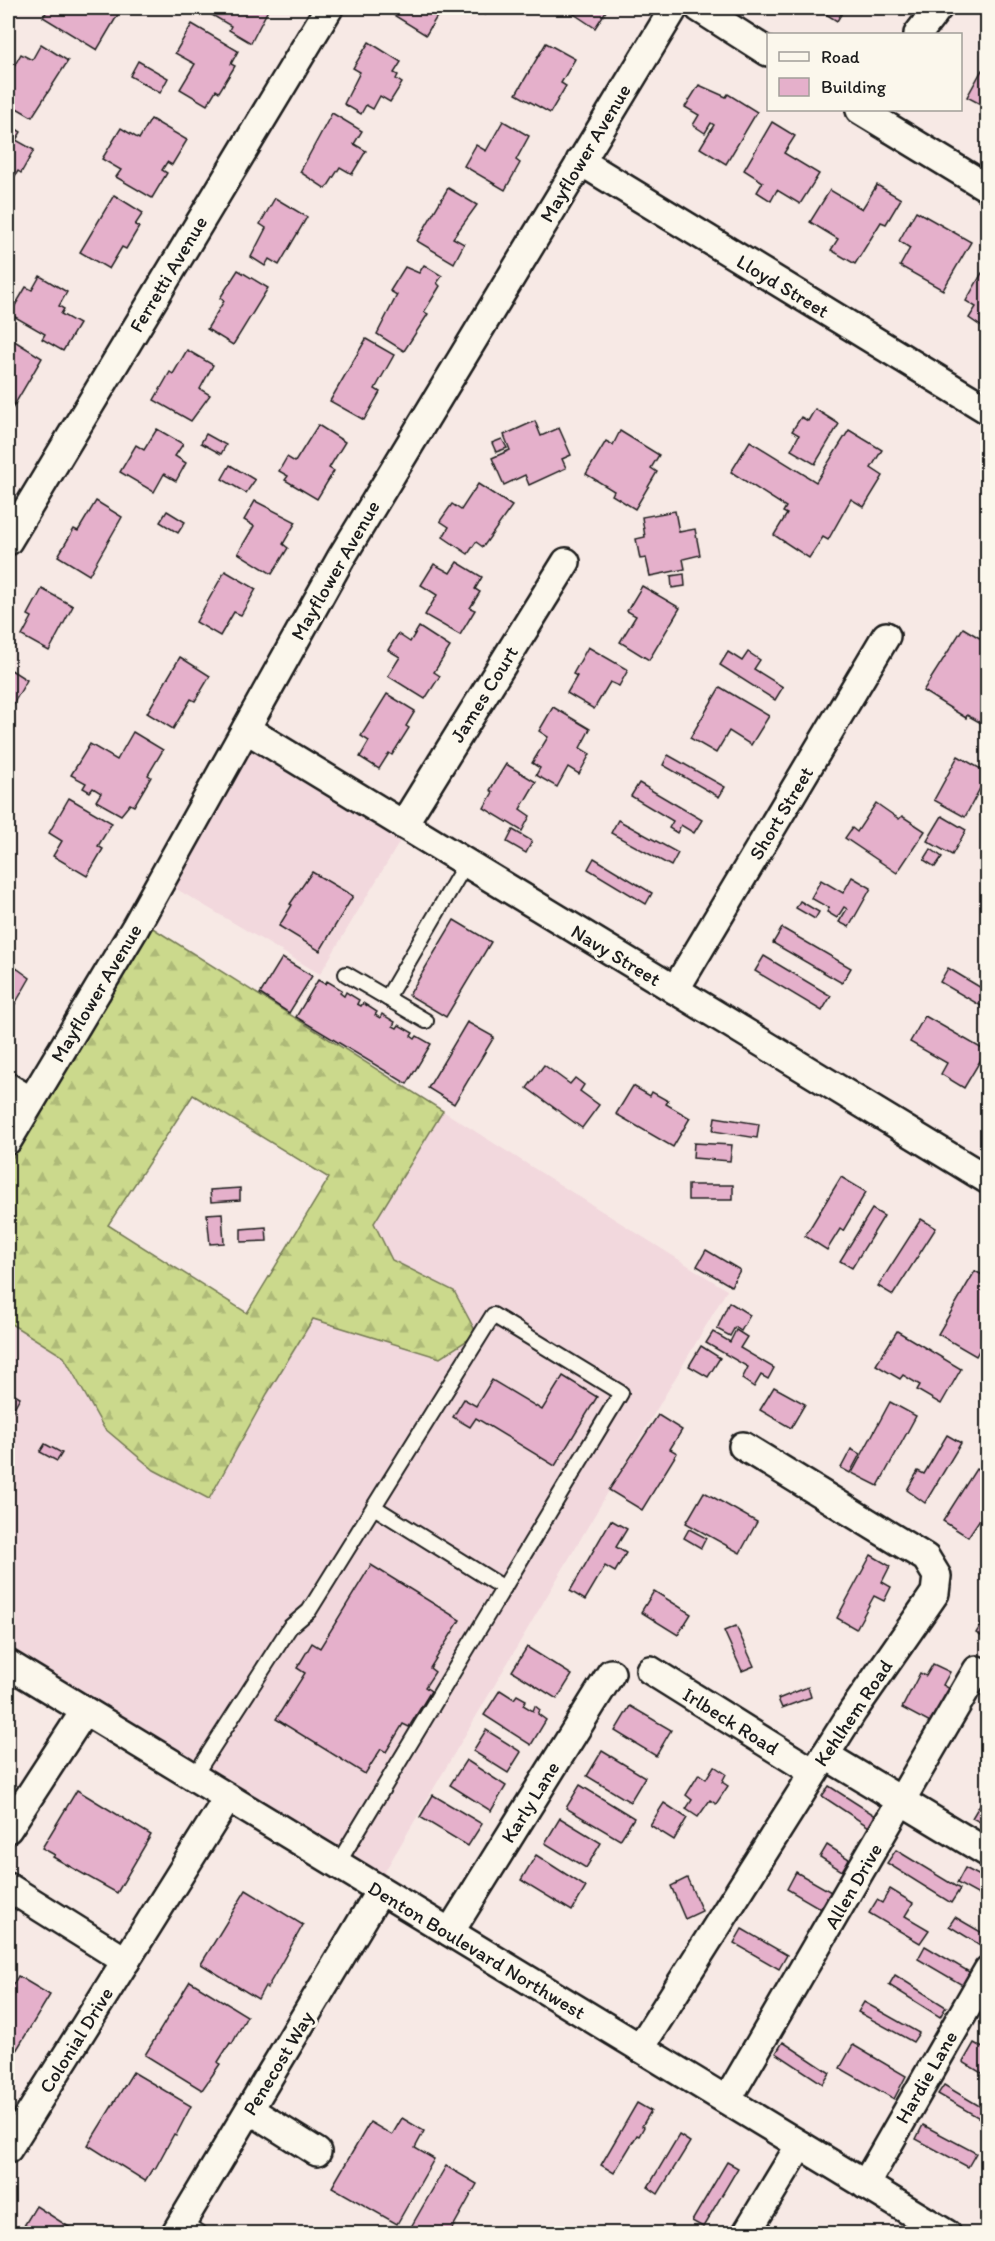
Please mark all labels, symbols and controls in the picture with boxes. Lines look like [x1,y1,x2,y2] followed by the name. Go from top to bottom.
[767,33,962,111] legend
[821,46,860,68] text: Road
[821,76,887,98] text: Building
[534,79,636,227] street label: Mayflower Avenue
[124,211,212,337] street label: Ferretti Avenue
[732,249,834,323] street label: Lloyd Street
[285,496,385,644] street label: Mayflower Avenue
[445,641,523,747] street label: James Court
[744,762,818,864] street label: Short Street
[45,919,147,1067] street label: Mayflower Avenue
[567,919,666,991] street label: Navy Street
[809,1655,898,1771] street label: Kehlhem Road
[679,1682,784,1760] street label: Irlbeck Road
[496,1757,564,1847] street label: Karly Lane
[819,1839,887,1933] street label: Allen Drive
[364,1876,590,2024] street label: Denton Boulevard Northwest
[34,1983,118,2097] street label: Colonial Drive
[237,2006,319,2120] street label: Penecost Way
[890,2026,962,2128] street label: Hardie Lane

